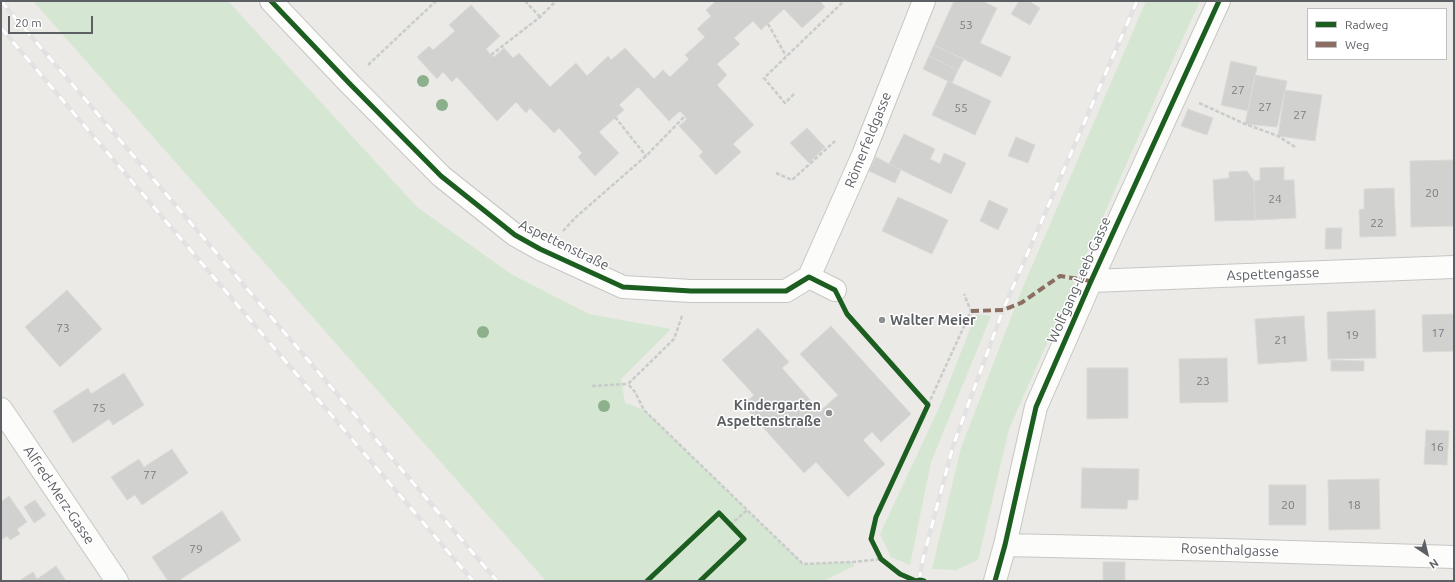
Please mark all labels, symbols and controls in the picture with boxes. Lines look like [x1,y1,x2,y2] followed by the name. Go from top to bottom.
[10,8,95,34] scale bar
[1307,8,1447,60] legend
[15,16,42,29] text: 20 m
[959,18,973,32] house number: 53
[1345,18,1388,31] text: Radweg
[1345,38,1369,51] text: Weg
[1231,83,1245,97] house number: 27
[841,90,895,190] street label: Römerfeldgasse
[1258,100,1272,114] house number: 27
[954,101,968,115] house number: 55
[1293,108,1307,122] house number: 27
[1425,186,1439,200] house number: 20
[1268,192,1282,206] house number: 24
[1044,214,1114,346] street label: Wolfgang-Leeb-Gasse
[516,216,612,274] street label: Aspettenstraße
[1370,216,1384,230] house number: 22
[1226,264,1320,284] street label: Aspettengasse
[890,312,976,328] place label: Walter Meier
[877,315,887,325] marker: Walter Meier
[56,321,70,335] house number: 73
[1431,326,1445,340] house number: 17
[1345,328,1359,342] house number: 19
[1274,333,1288,347] house number: 21
[1196,374,1210,388] house number: 23
[717,397,821,430] place label: Kindergarten Aspettenstraße
[92,401,106,415] house number: 75
[824,408,834,418] marker: Kindergarten Aspettenstraße
[1430,440,1444,454] house number: 16
[20,442,98,548] street label: Alfred-Merz-Gasse
[143,468,157,482] house number: 77
[1281,498,1295,512] house number: 20
[1347,498,1361,512] house number: 18
[1407,534,1447,574] north arrow
[1181,540,1279,560] street label: Rosenthalgasse
[189,542,203,556] house number: 79
[1427,557,1441,571] text: N

